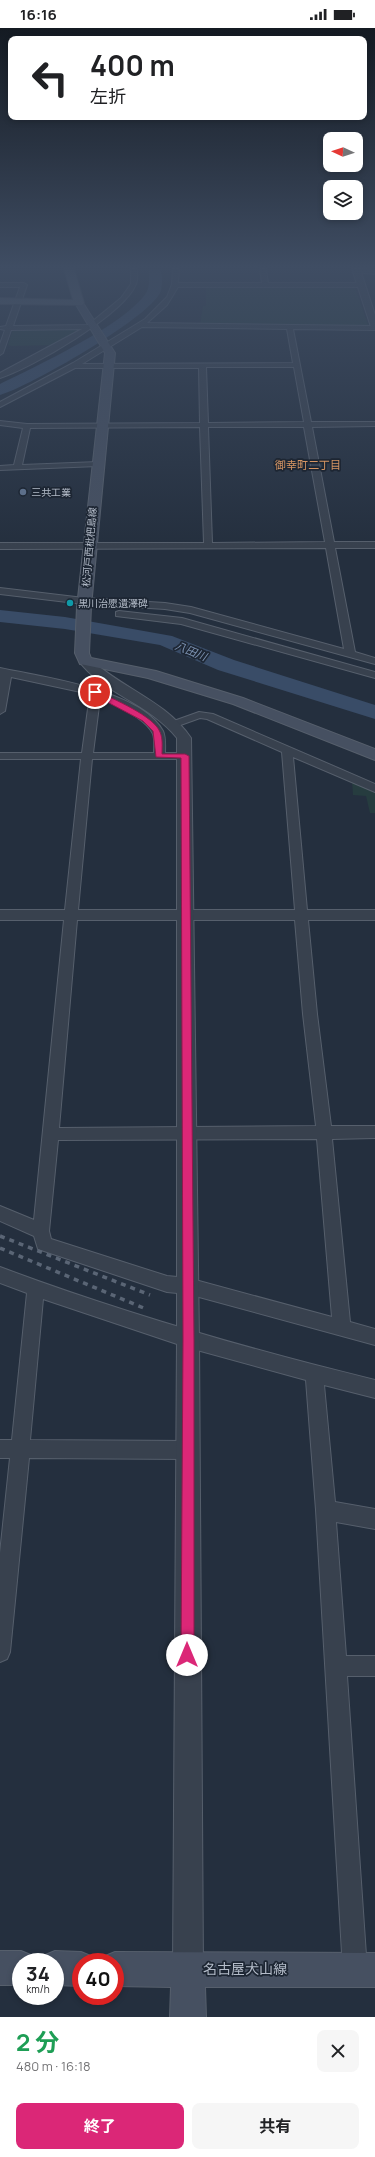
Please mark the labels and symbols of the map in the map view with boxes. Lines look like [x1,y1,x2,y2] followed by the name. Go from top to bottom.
[323,132,363,172] north arrow
[274,457,341,472] district label: 御幸町二丁目
[31,485,71,499] place label: 三共工業
[18,487,28,497] marker: 三共工業
[79,507,99,587] street label: 松河戸西枇杷島線
[78,596,148,610] place label: 黒川治愿遺澤碑
[65,598,75,608] marker: 黒川治愿遺澤碑
[173,637,210,664] water label: 八田川
[78,675,112,709] pin
[166,1634,208,1676] position arrow
[72,1953,124,2005] speed limit sign: 40
[203,1959,287,1978] street label: 名古屋犬山線

